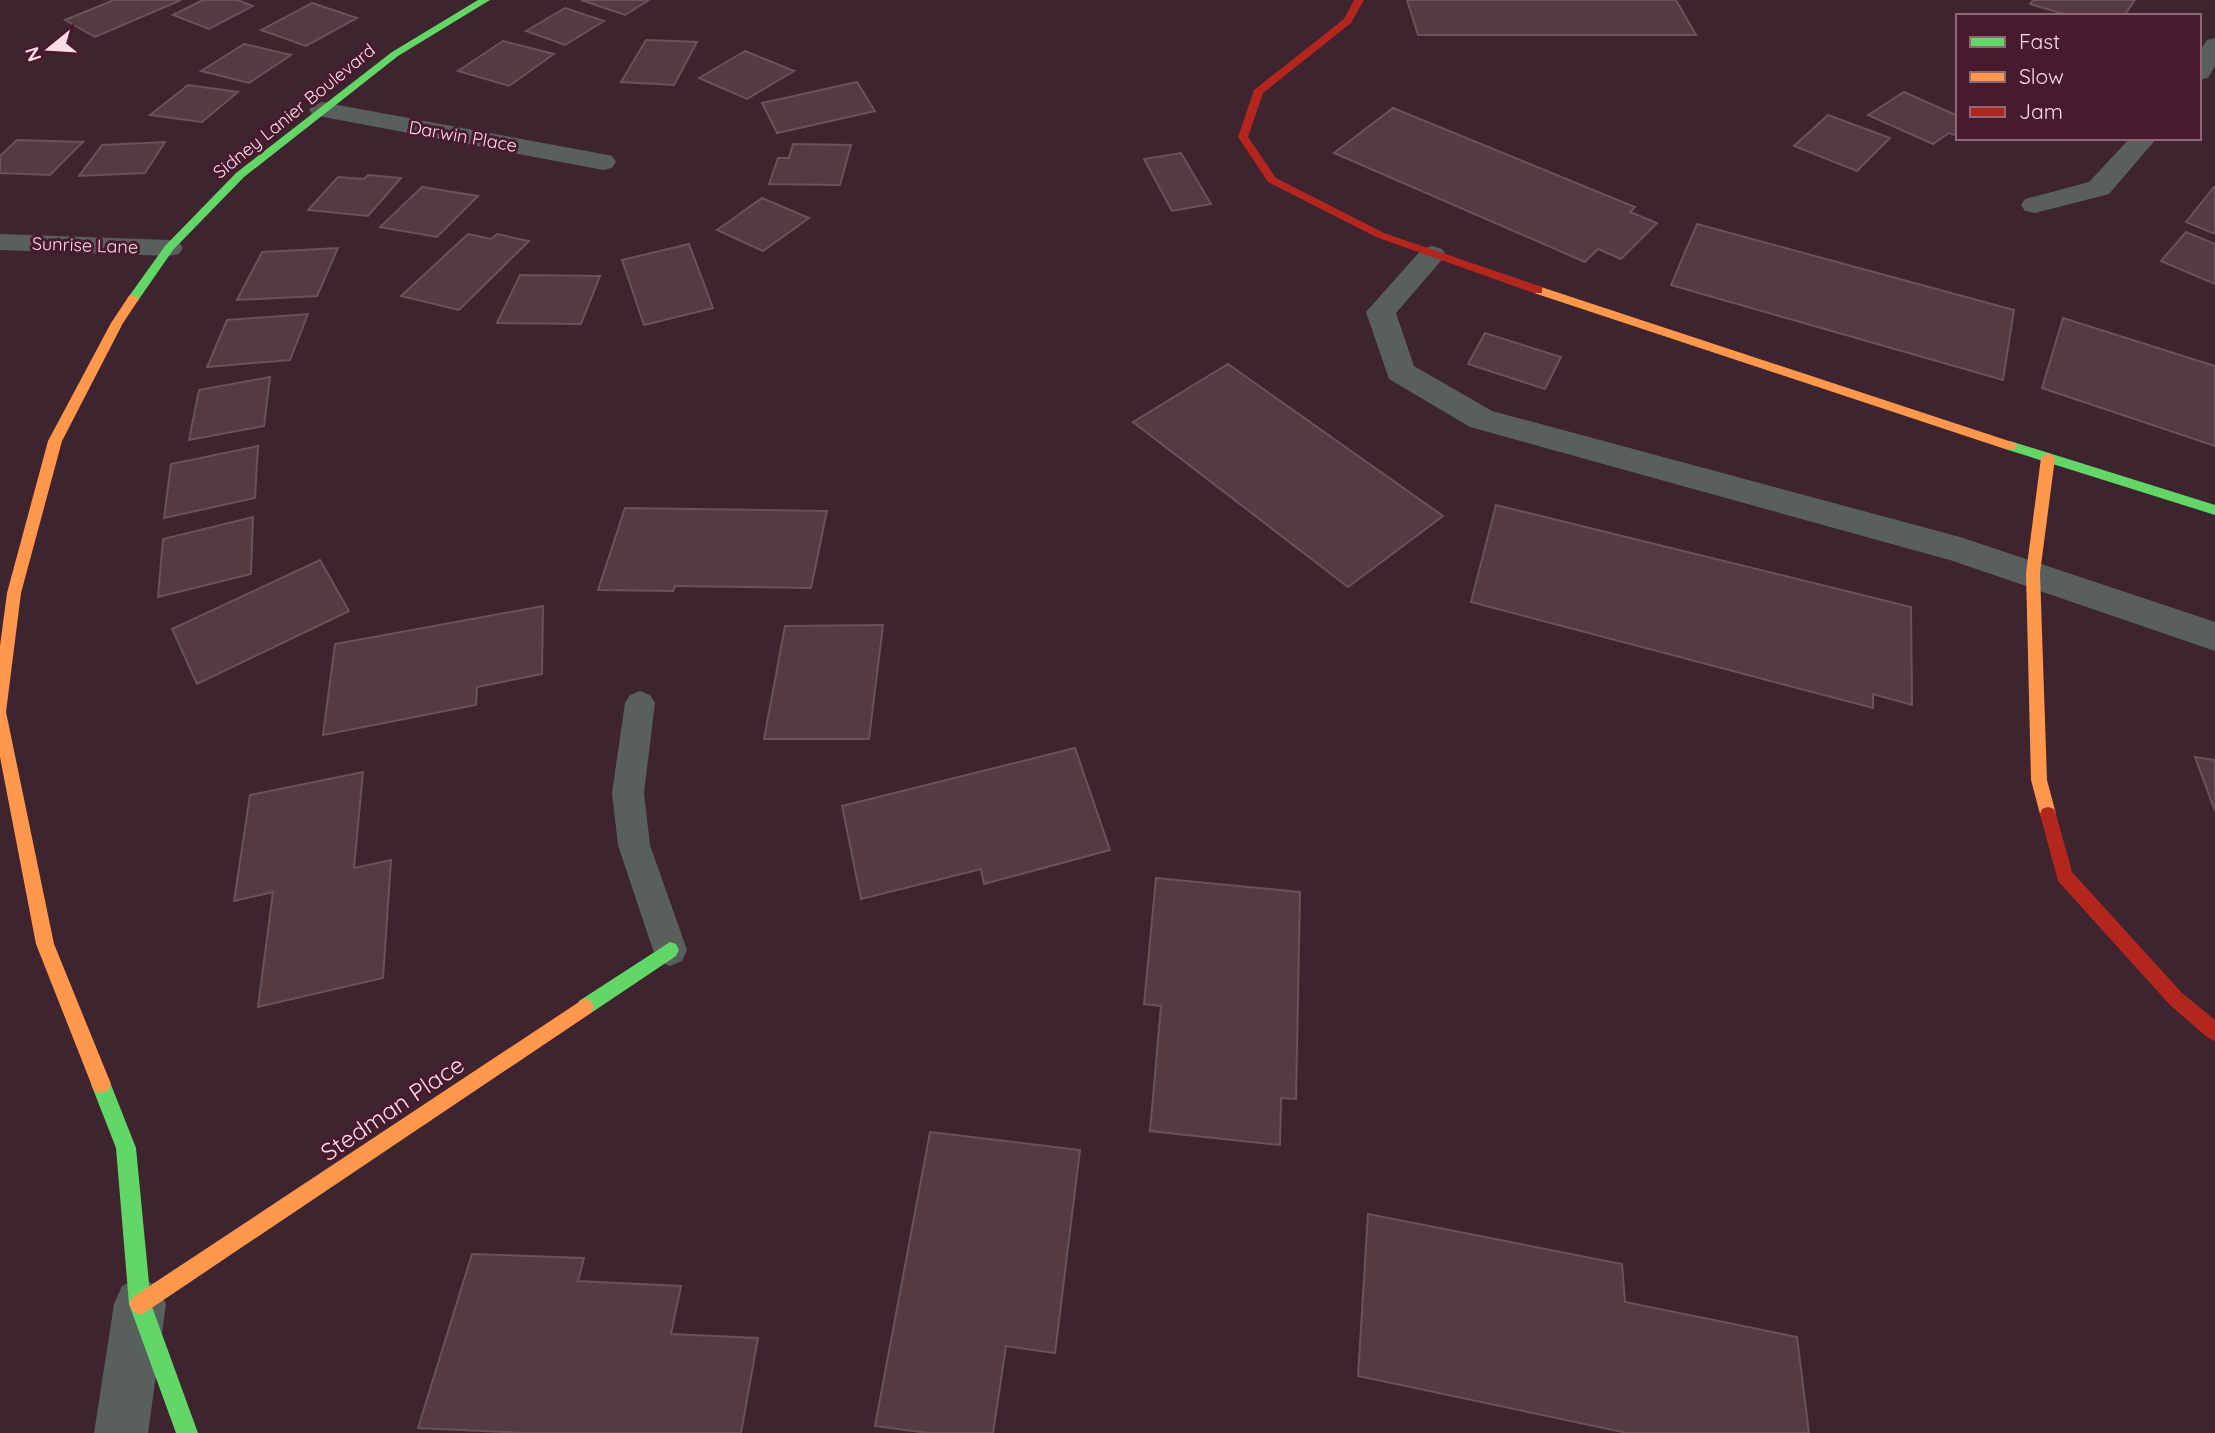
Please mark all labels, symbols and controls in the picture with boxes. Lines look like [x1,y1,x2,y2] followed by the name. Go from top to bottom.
[14,14,84,84] north arrow
[1956,14,2201,140] legend
[2019,28,2060,54] text: Fast
[208,39,380,183] street label: Sidney Lanier Boulevard
[19,44,46,65] text: N
[2019,63,2064,89] text: Slow
[2019,98,2063,124] text: Jam
[407,115,519,157] street label: Darwin Place
[32,232,138,258] street label: Sunrise Lane
[314,1049,470,1167] street label: Stedman Place

